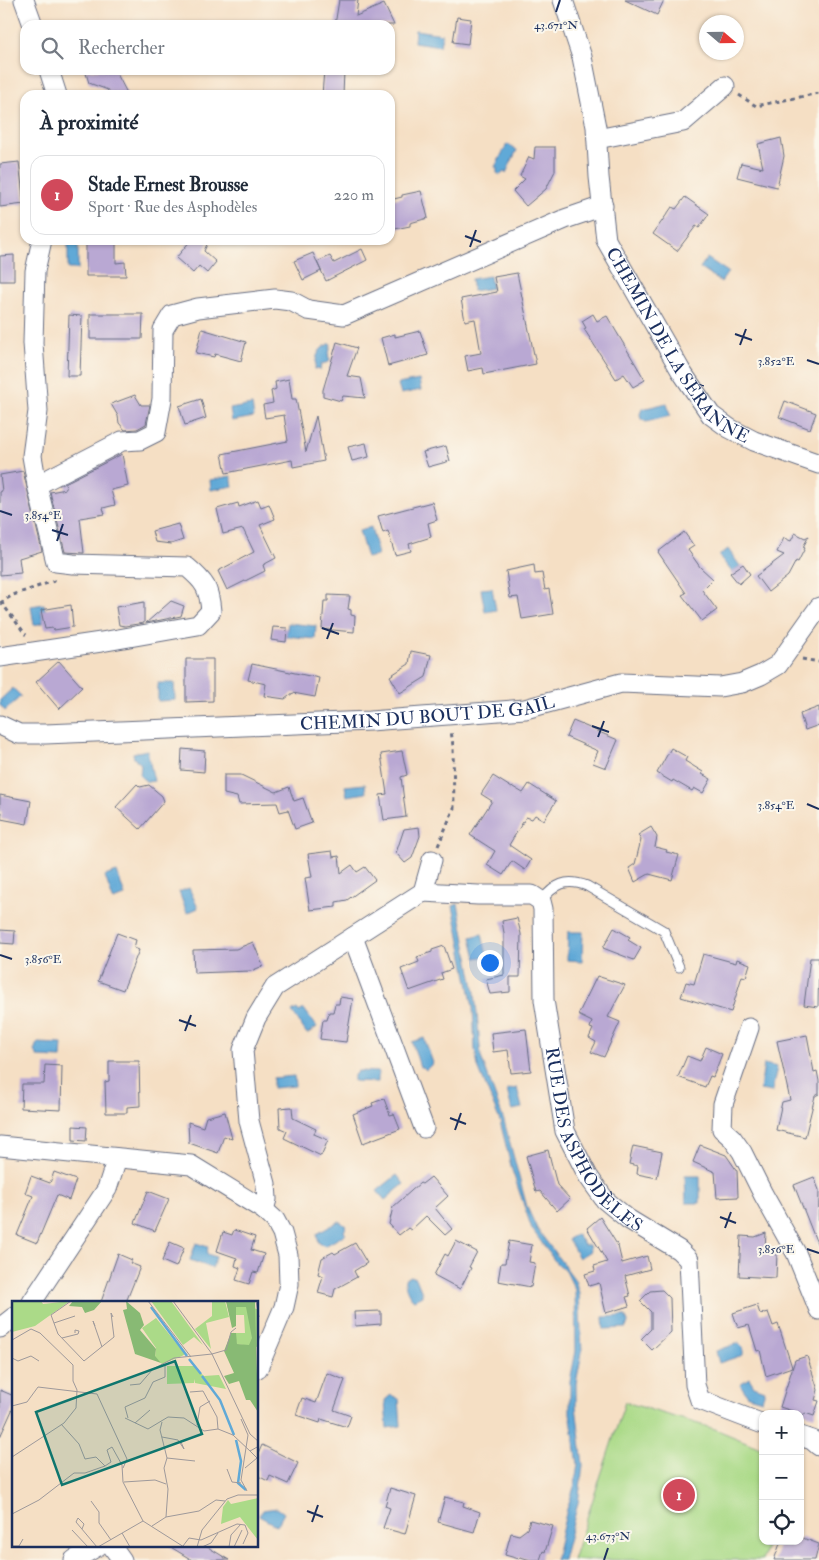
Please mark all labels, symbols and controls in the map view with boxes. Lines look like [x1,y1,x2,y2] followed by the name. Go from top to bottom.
[699,15,744,60] north arrow
[534,18,578,33] text: 43.671°N
[20,20,395,75] search box
[38,34,66,62] icon: search
[78,36,165,60] text: Rechercher
[40,109,138,136] text: À proximité
[88,173,248,197] text: Stade Ernest Brousse
[54,185,60,205] text: 1
[334,185,374,205] text: 220 m
[88,197,257,217] text: Sport · Rue des Asphodèles
[601,243,754,448] street label: CHEMIN DE LA SÉRANNE
[758,354,795,369] text: 3.852°E
[25,508,62,523] text: 3.854°E
[299,690,557,735] street label: CHEMIN DU BOUT DE GAIL
[758,798,795,813] text: 3.854°E
[477,950,503,976] your location
[25,952,62,967] text: 3.856°E
[540,1045,647,1237] street label: RUE DES ASPHODÈLES
[758,1242,795,1257] text: 3.856°E
[12,1301,259,1548] inset map
[759,1410,804,1545] map controls
[759,1410,804,1455] button: +
[759,1455,804,1500] button: −
[663,1476,695,1514] pin: 1
[759,1500,804,1545] button: locate
[586,1529,631,1544] text: 43.673°N

